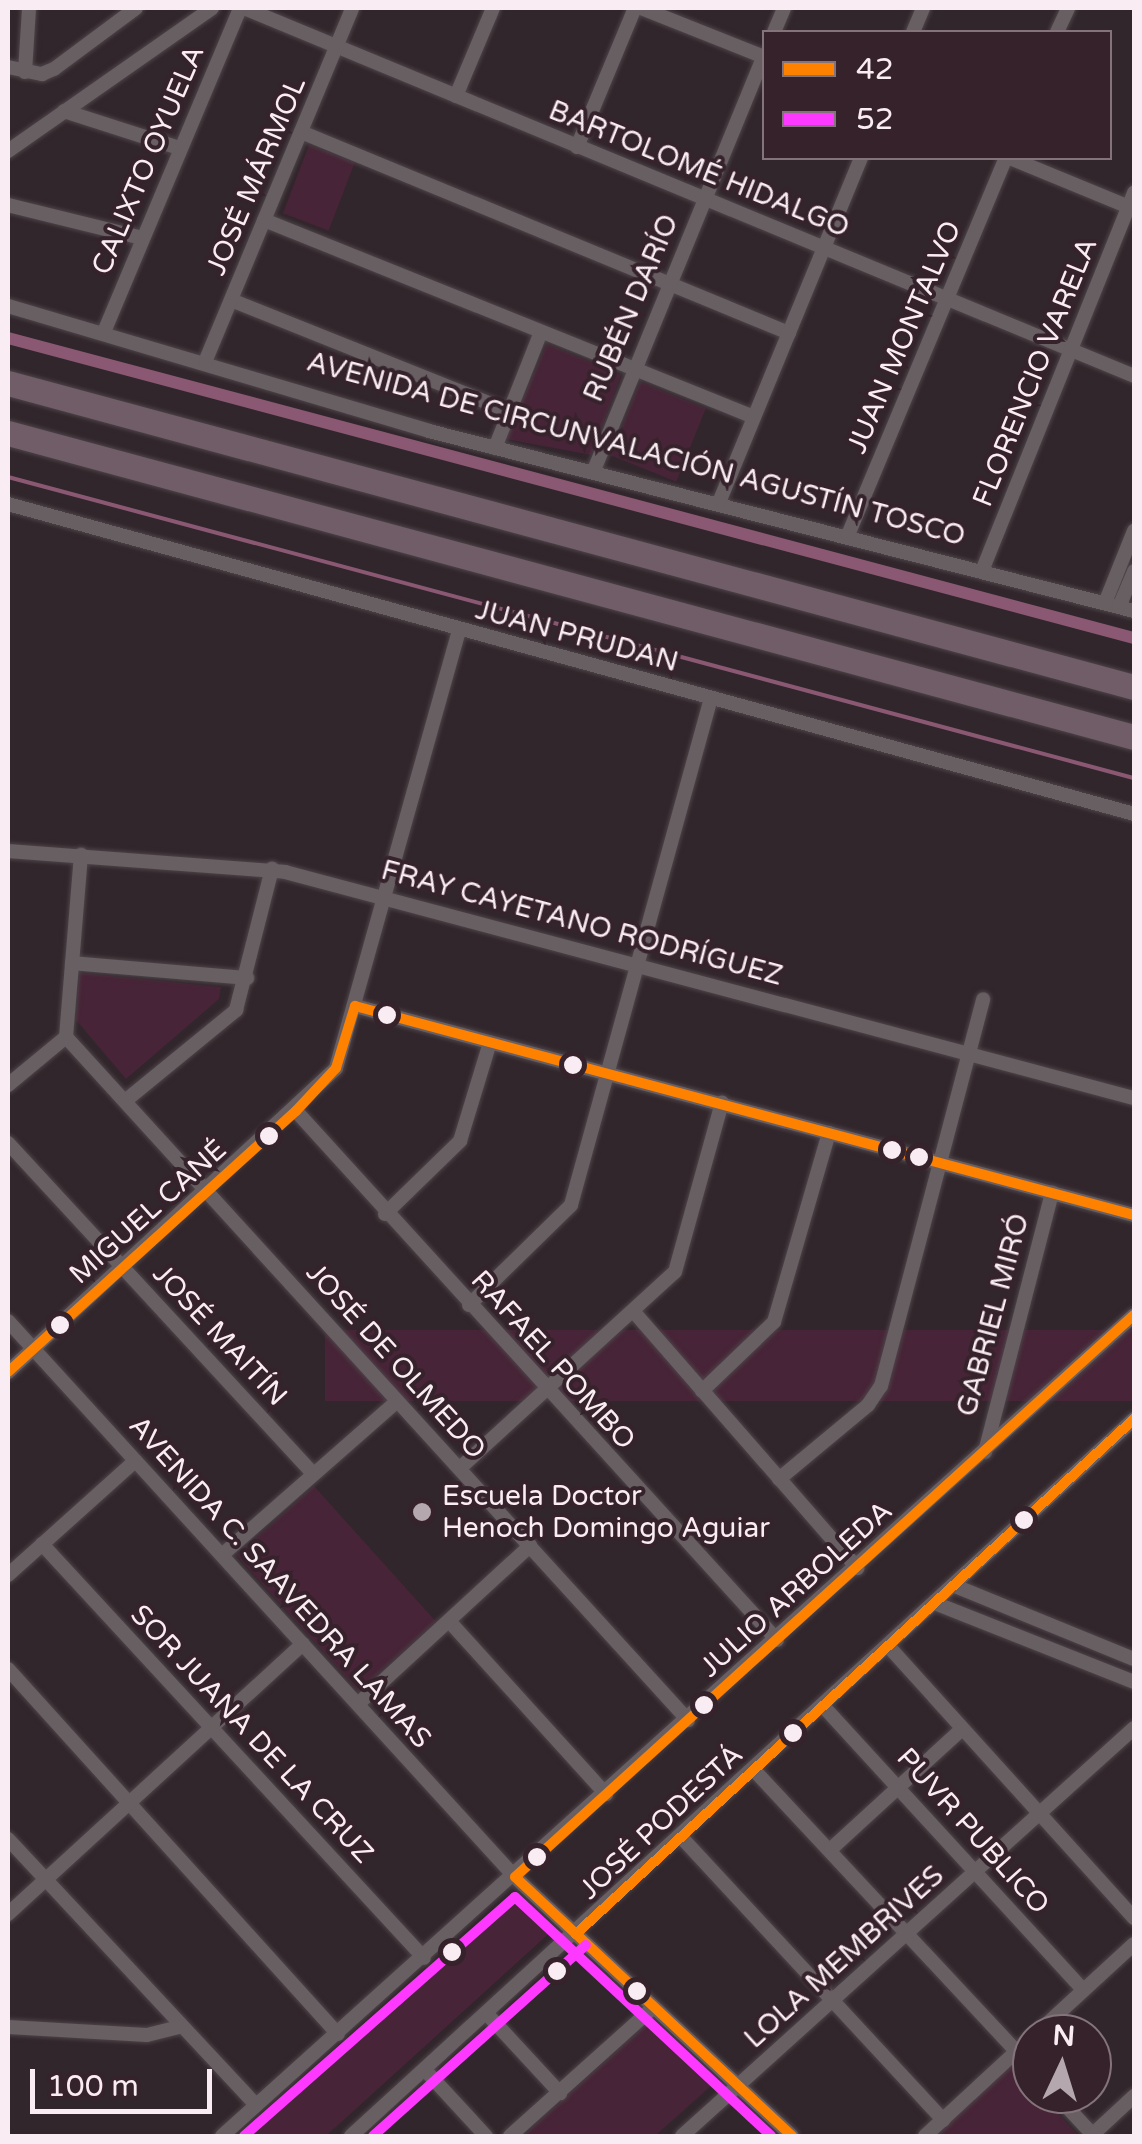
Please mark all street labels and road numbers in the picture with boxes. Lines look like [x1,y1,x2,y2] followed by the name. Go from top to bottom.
[85,40,211,280] street label: CALIXTO OYUELA
[199,72,313,280] street label: JOSÉ MÁRMOL
[544,93,854,245] street label: BARTOLOMÉ HIDALGO
[576,209,686,407] street label: RUBÉN DARÍO
[840,216,968,458] street label: JUAN MONTALVO
[966,233,1104,511] street label: FLORENCIO VARELA
[303,345,969,553] street label: AVENIDA DE CIRCUNVALACIÓN AGUSTÍN TOSCO
[472,593,682,679] street label: JUAN PRUDAN
[378,853,786,993] street label: FRAY CAYETANO RODRÍGUEZ
[63,1133,233,1291] street label: MIGUEL CANÉ
[950,1210,1036,1420] street label: GABRIEL MIRÓ
[299,1256,493,1466] street label: JOSÉ DE OLMEDO
[146,1257,294,1413] street label: JOSÉ MAITÍN
[464,1264,642,1456] street label: RAFAEL POMBO
[122,1409,438,1755] street label: AVENIDA C. SAAVEDRA LAMAS
[693,1494,899,1684] street label: JULIO ARBOLEDA
[123,1598,381,1870] street label: SOR JUANA DE LA CRUZ
[572,1738,750,1906] street label: JOSÉ PODESTÁ
[890,1741,1056,1921] street label: PUVR PUBLICO
[737,1859,951,2055] street label: LOLA MEMBRIVES

